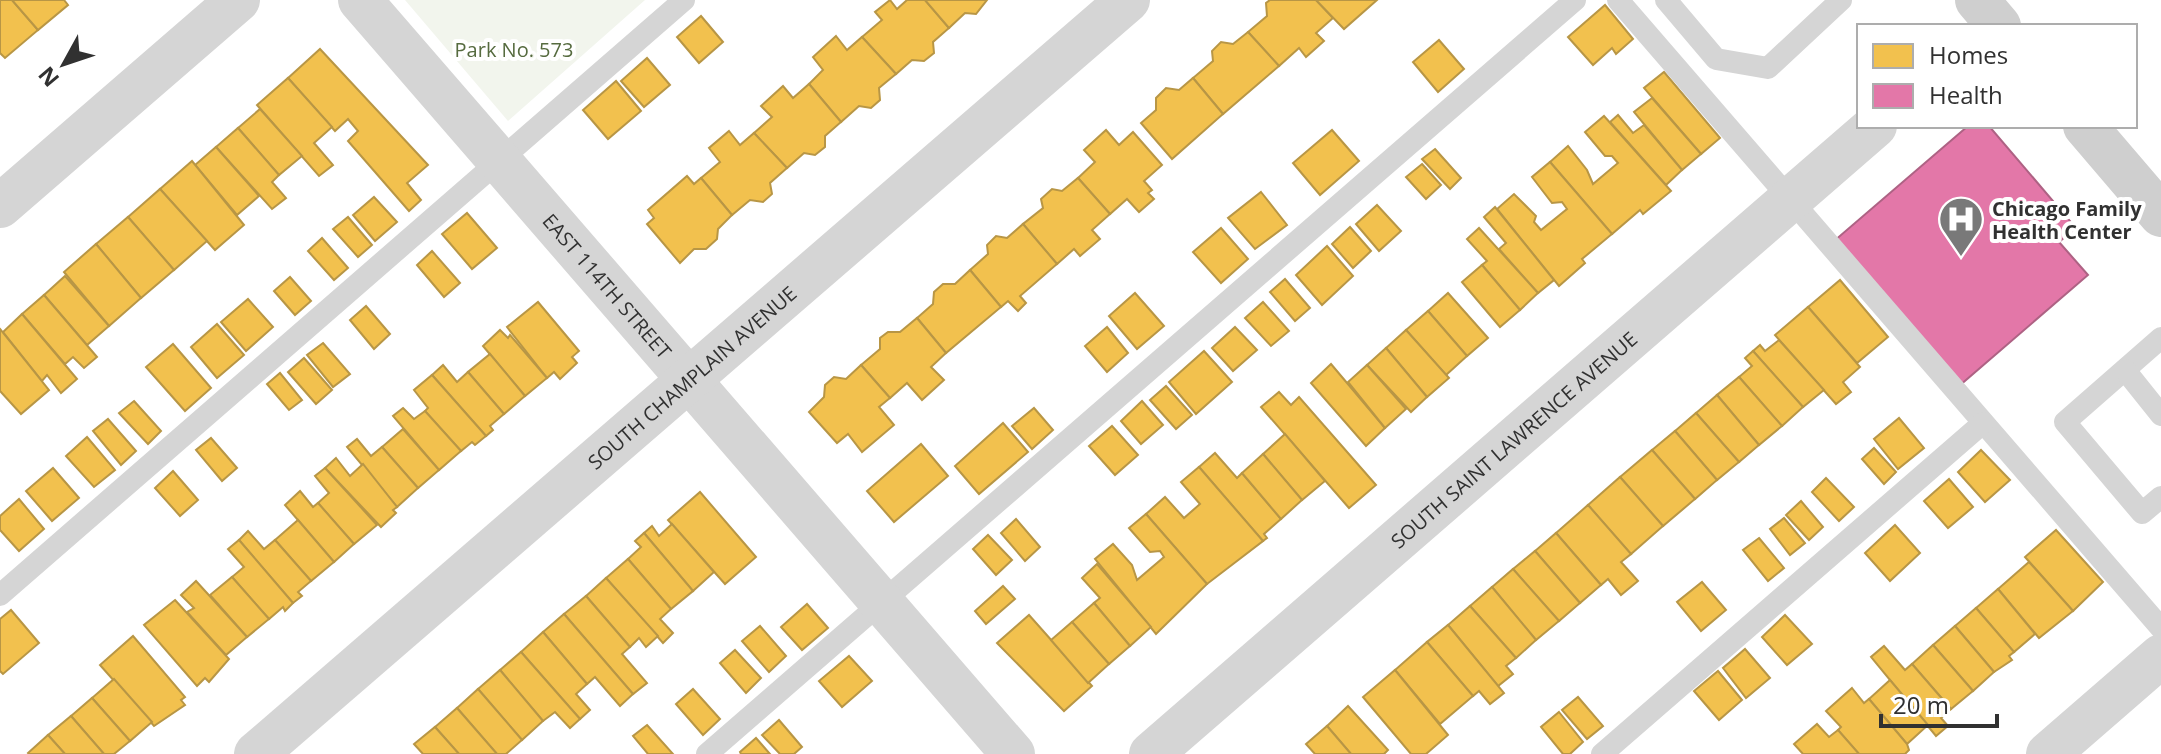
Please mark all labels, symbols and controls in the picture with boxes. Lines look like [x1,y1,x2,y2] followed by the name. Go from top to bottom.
[24,24,104,104] north arrow
[1857,24,2137,128] legend
[455,36,573,63] park label: Park No. 573
[1929,38,2008,71] text: Homes
[31,61,65,94] text: N
[1929,78,2003,111] text: Health
[1937,195,1985,258] hospital icon: Chicago Family Health Center
[1992,195,2142,245] place label: Chicago Family Health Center
[537,207,678,364] street label: EAST 114TH STREET
[582,280,802,475] street label: SOUTH CHAMPLAIN AVENUE
[1385,325,1643,554] street label: SOUTH SAINT LAWRENCE AVENUE
[1881,678,1997,728] scale bar
[1893,688,1949,721] text: 20 m

